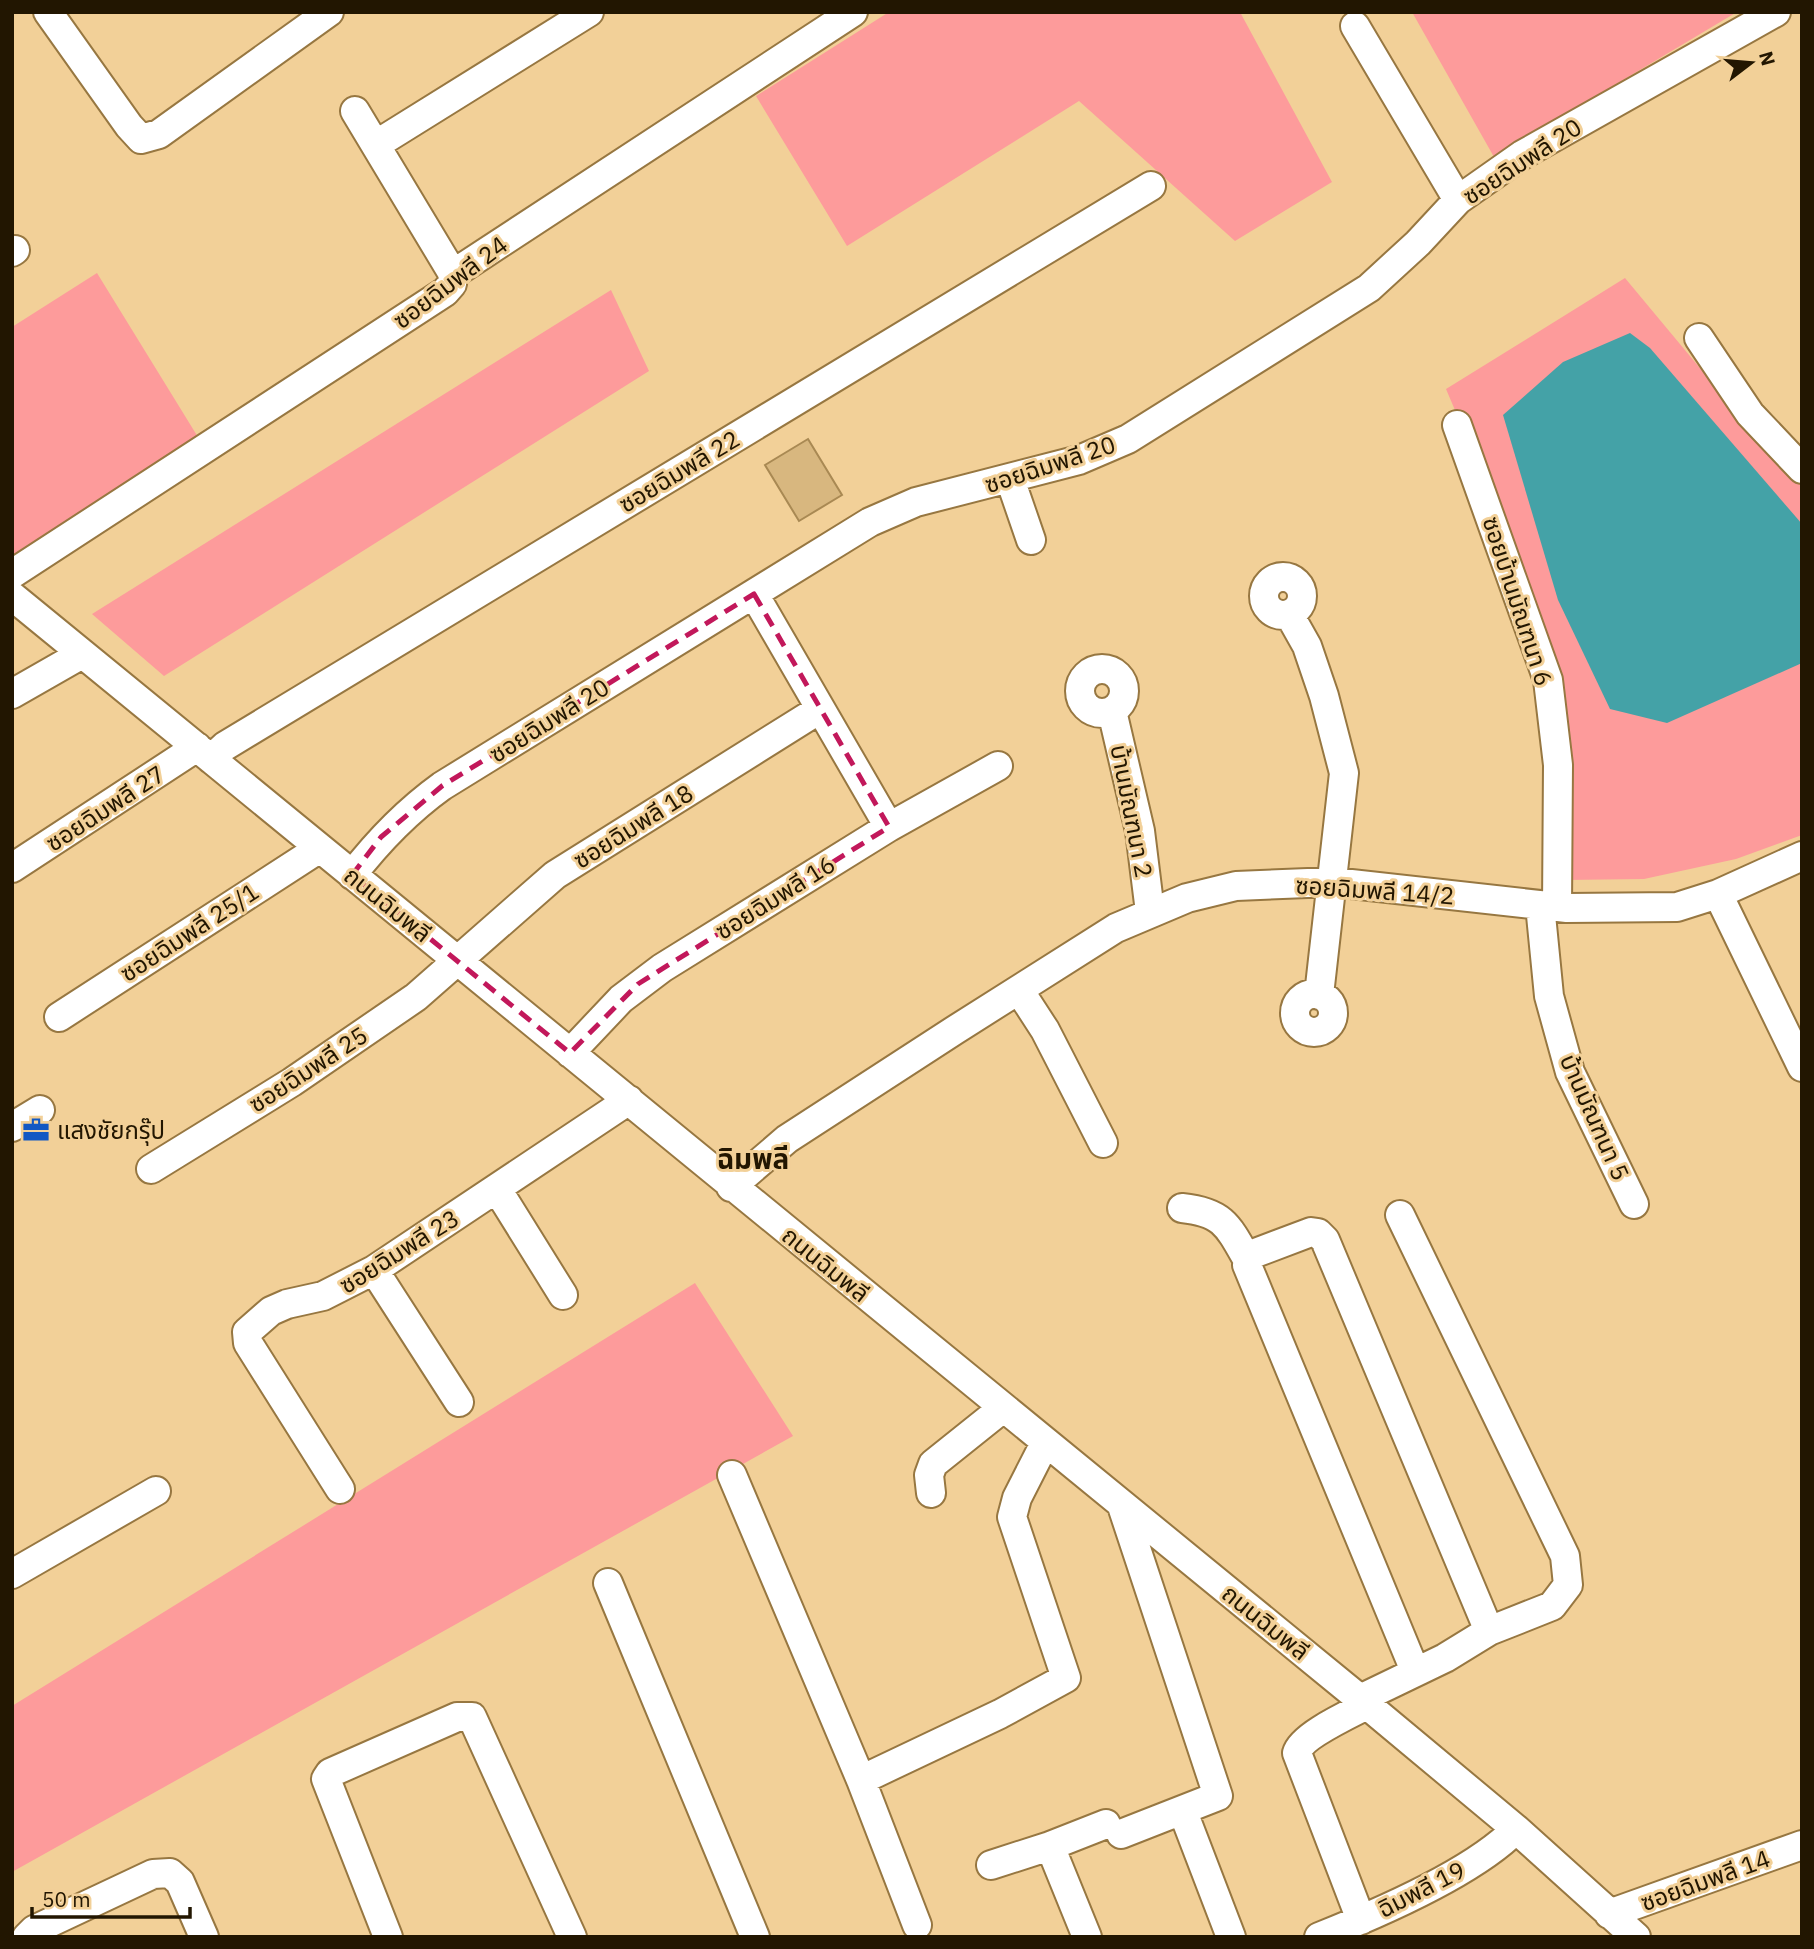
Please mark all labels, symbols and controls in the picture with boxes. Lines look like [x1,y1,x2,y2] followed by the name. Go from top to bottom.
[1716,28,1786,98] north arrow
[1754,48,1781,68] text: N
[1456,111,1588,211] street label: ซอยฉิมพลี 20
[386,228,514,336] street label: ซอยฉิมพลี 24
[613,422,745,520] street label: ซอยฉิมพลี 22
[981,428,1119,500] street label: ซอยฉิมพลี 20
[1476,512,1560,690] street label: ซอยบ้านมัณฑนา 6
[483,671,615,769] street label: ซอยฉิมพลี 20
[1103,742,1161,880] street label: บ้านมัณฑนา 2
[39,758,171,858] street label: ซอยฉิมพลี 27
[567,777,699,875] street label: ซอยฉิมพลี 18
[709,848,841,946] street label: ซอยฉิมพลี 16
[338,859,438,949] street label: ถนนฉิมพลี
[1295,868,1455,912] street label: ซอยฉิมพลี 14/2
[114,875,264,989] street label: ซอยฉิมพลี 25/1
[242,1019,374,1119] street label: ซอยฉิมพลี 25
[1553,1049,1637,1185] street label: บ้านมัณฑนา 5
[57,1114,165,1146] place label: แสงชัยกรุ๊ป
[21,1115,51,1145] office icon: แสงชัยกรุ๊ป
[717,1140,789,1177] district label: ฉิมพลี
[333,1202,465,1300] street label: ซอยฉิมพลี 23
[776,1219,876,1309] street label: ถนนฉิมพลี
[1216,1577,1316,1667] street label: ถนนฉิมพลี
[1636,1842,1774,1918] street label: ซอยฉิมพลี 14
[1372,1853,1470,1925] street label: ฉิมพลี 19
[32,1876,189,1920] scale bar
[42,1885,91,1913] text: 50 m

